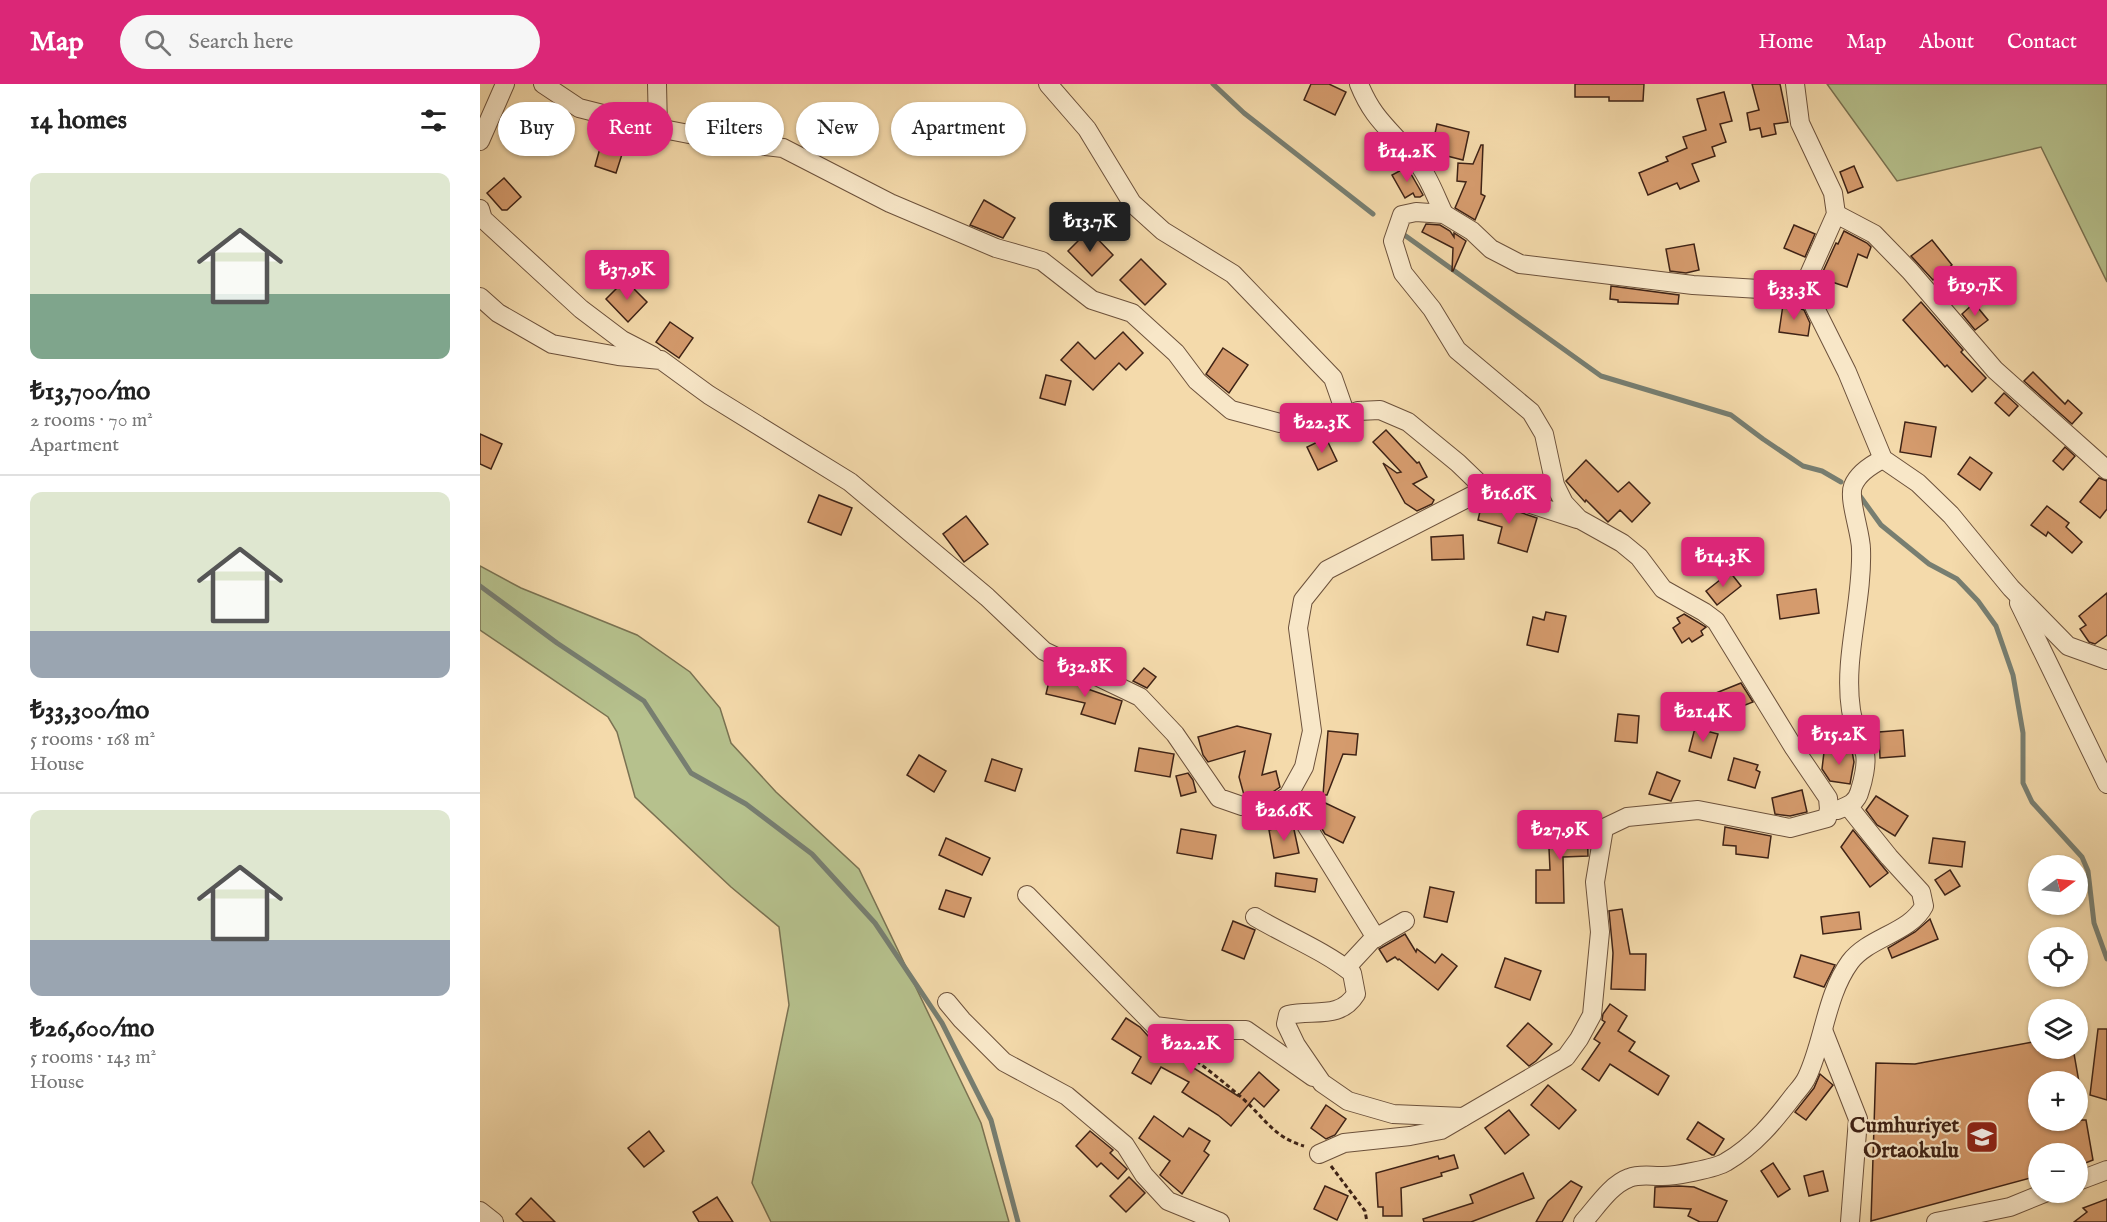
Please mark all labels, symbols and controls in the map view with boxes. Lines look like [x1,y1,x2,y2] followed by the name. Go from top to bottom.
[120,15,540,69] search box
[30,25,84,60] text: Map
[141,26,174,59] icon: search
[189,28,293,56] text: Search here
[1758,29,1813,56] text: Home
[1846,29,1886,56] text: Map
[1919,29,1974,56] text: About
[2007,29,2077,56] text: Contact
[498,102,575,156] chip: Buy
[587,102,673,156] chip: Rent
[685,102,784,156] chip: Filters
[796,102,879,156] chip: New
[891,102,1026,156] chip: Apartment
[30,104,127,137] text: 14 homes
[417,104,450,137] icon: filters
[1358,132,1456,183] pin: ₺14.2K
[1378,139,1436,164] text: ₺14.2K
[1041,202,1139,253] pin: ₺13.7K
[1063,209,1117,234] text: ₺13.7K
[186,212,294,320] icon: home
[578,250,676,301] pin: ₺37.9K
[599,257,655,282] text: ₺37.9K
[1926,266,2024,317] pin: ₺19.7K
[1745,270,1843,321] pin: ₺33.3K
[1948,273,2002,298] text: ₺19.7K
[1768,277,1820,302] text: ₺33.3K
[30,375,150,408] text: ₺13,700/mo
[1273,403,1371,454] pin: ₺22.3K
[30,408,153,433] text: 2 rooms · 70 m²
[1294,410,1350,435] text: ₺22.3K
[30,433,119,458] text: Apartment
[1460,474,1558,525] pin: ₺16.6K
[1482,481,1536,506] text: ₺16.6K
[186,531,294,639] icon: home
[1674,537,1772,588] pin: ₺14.3K
[1695,544,1751,569] text: ₺14.3K
[1036,647,1134,698] pin: ₺32.8K
[1058,654,1112,679] text: ₺32.8K
[1654,692,1752,743] pin: ₺21.4K
[30,694,149,727] text: ₺33,300/mo
[1675,699,1731,724] text: ₺21.4K
[1790,715,1888,766] pin: ₺15.2K
[1812,722,1866,747] text: ₺15.2K
[30,727,155,752] text: 5 rooms · 168 m²
[30,752,84,777] text: House
[1235,791,1333,842] pin: ₺26.6K
[1256,798,1312,823] text: ₺26.6K
[1511,810,1609,861] pin: ₺27.9K
[1531,817,1589,842] text: ₺27.9K
[186,849,294,957] icon: home
[2028,855,2088,915] north arrow
[2028,855,2088,1203] map controls
[2028,927,2088,987] button: locate
[2028,999,2088,1059] button: layers
[30,1012,154,1045] text: ₺26,600/mo
[1142,1024,1240,1075] pin: ₺22.2K
[1162,1031,1220,1056] text: ₺22.2K
[30,1045,156,1070] text: 5 rooms · 143 m²
[30,1070,84,1095] text: House
[2028,1071,2088,1131] button: +
[1850,1112,1960,1165] place label: Cumhuriyet Ortaokulu
[1964,1119,2000,1155] school or university icon: Cumhuriyet Ortaokulu
[2028,1143,2088,1203] button: −

